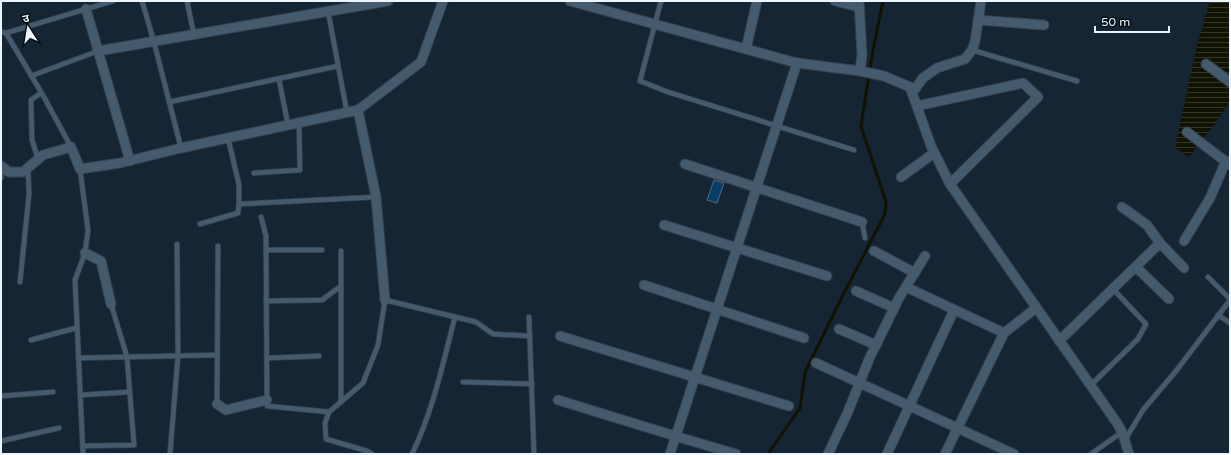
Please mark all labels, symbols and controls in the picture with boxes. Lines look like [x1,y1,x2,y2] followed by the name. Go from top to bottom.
[8,8,48,48] north arrow
[1095,8,1169,34] scale bar
[22,12,31,26] text: उ
[1101,15,1130,29] text: 50 m

